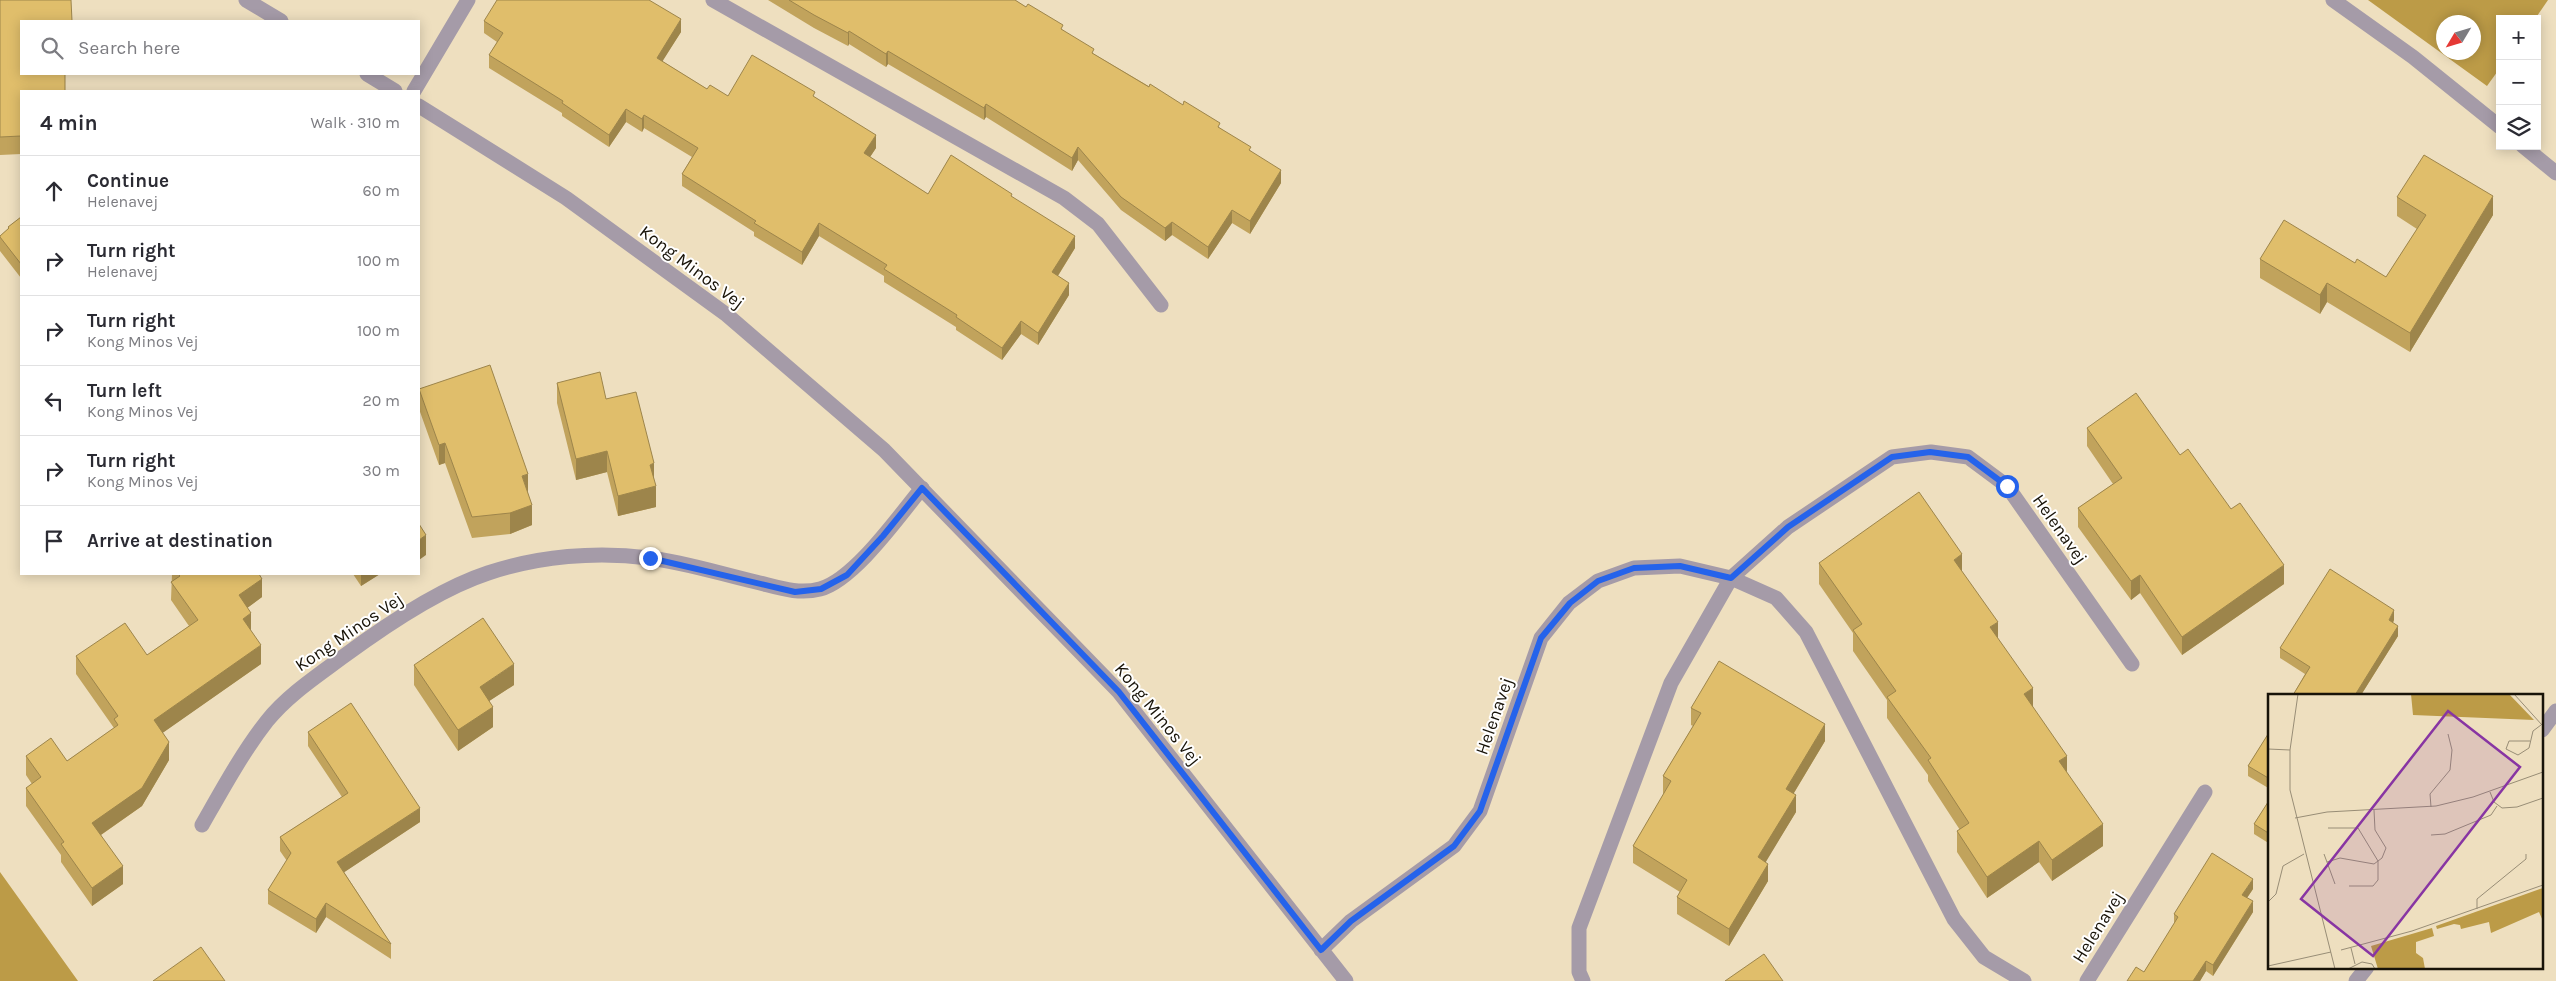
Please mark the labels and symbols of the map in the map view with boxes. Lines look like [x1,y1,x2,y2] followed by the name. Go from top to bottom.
[2436,15,2481,60] north arrow
[635,220,749,314] street label: Kong Minos Vej
[1996,475,2019,498] route start
[2028,490,2092,568] street label: Helenavej
[639,547,662,570] route end
[291,588,407,676] street label: Kong Minos Vej
[1110,658,1206,770] street label: Kong Minos Vej
[1471,674,1517,758] street label: Helenavej
[2268,694,2544,968] inset map
[2067,887,2129,967] street label: Helenavej

